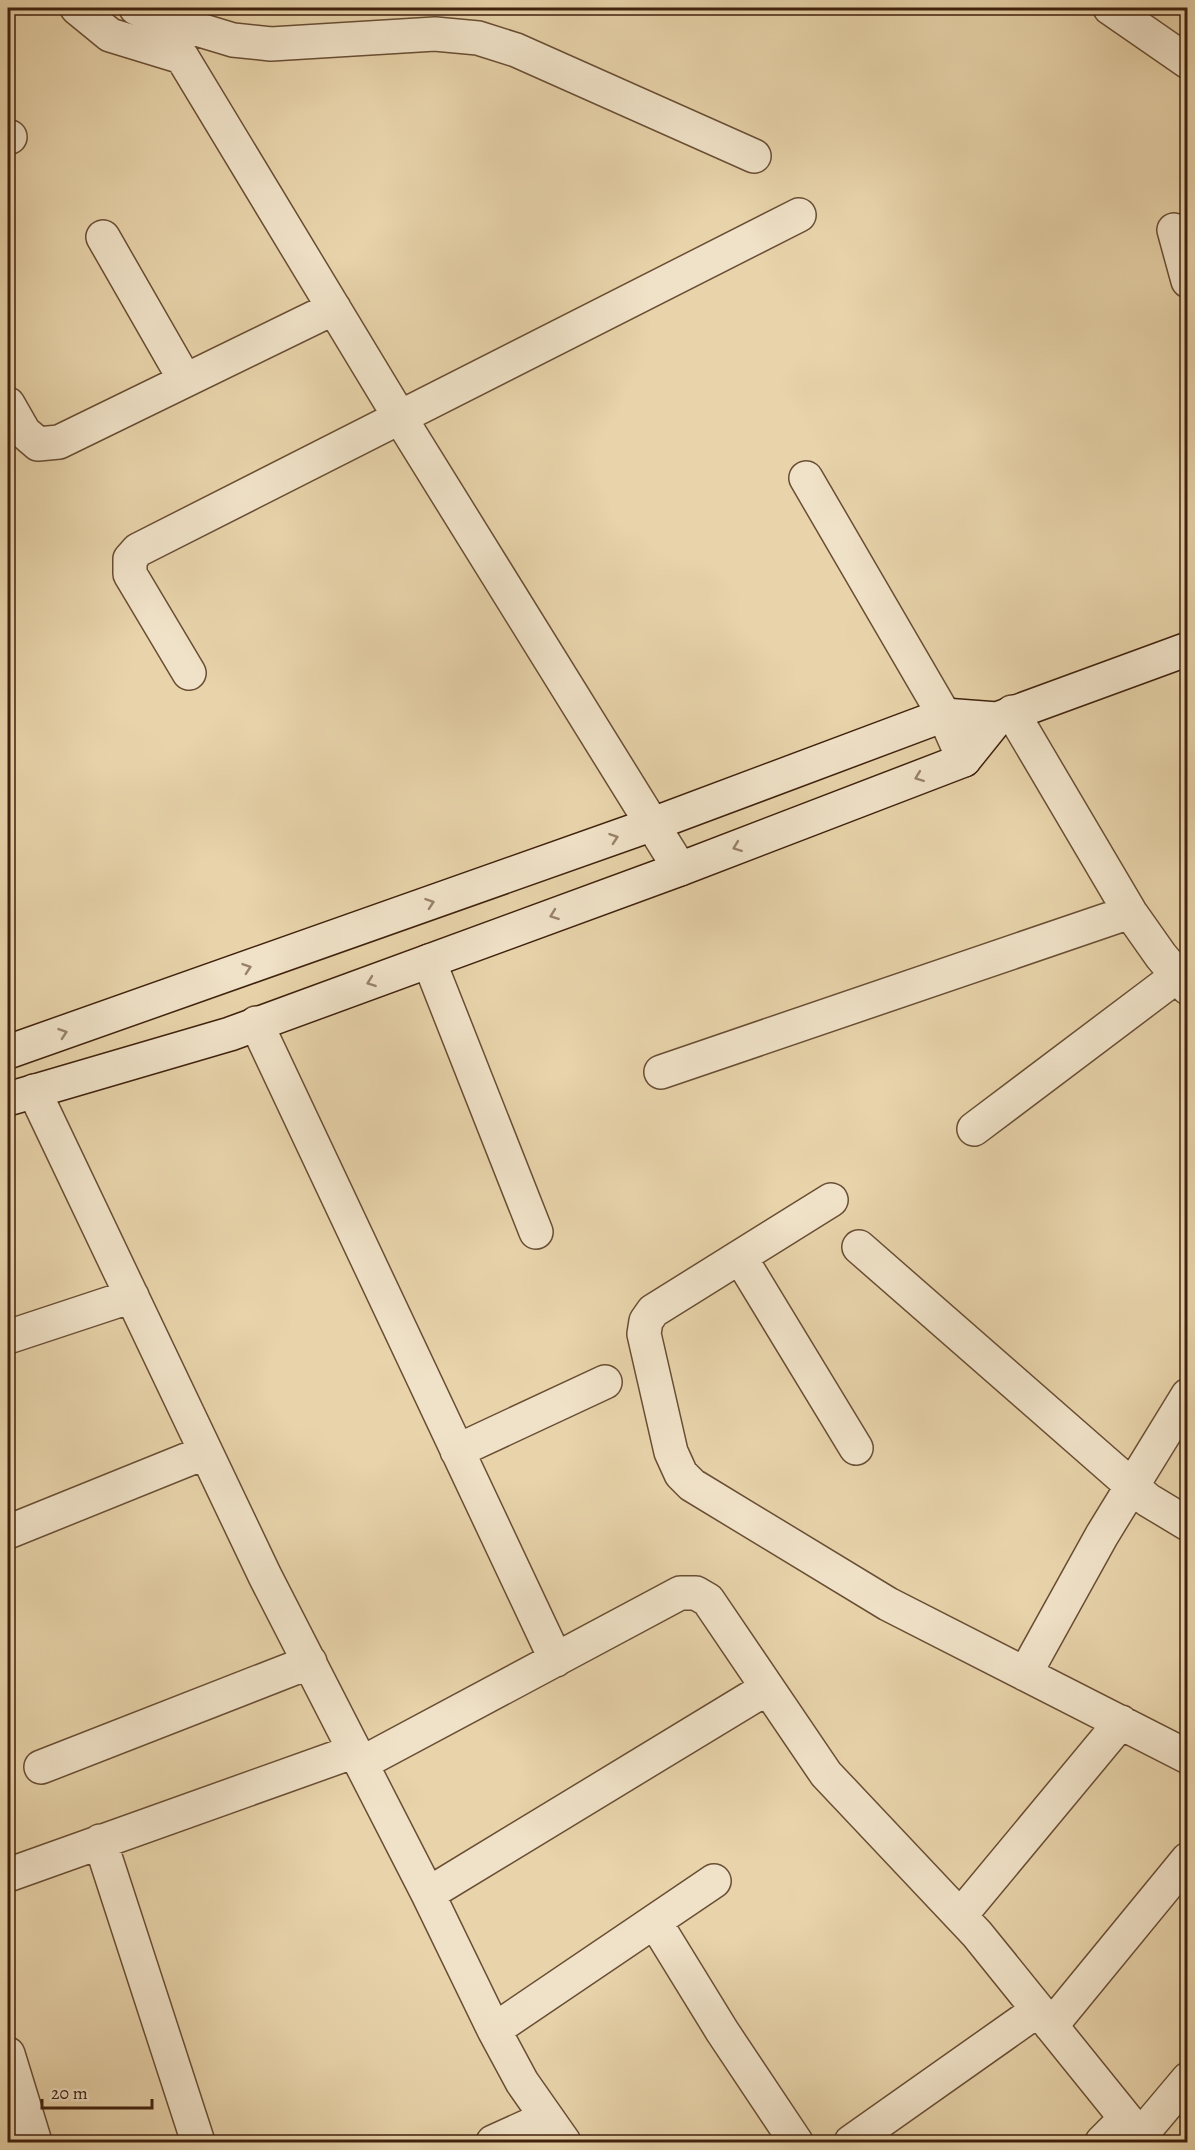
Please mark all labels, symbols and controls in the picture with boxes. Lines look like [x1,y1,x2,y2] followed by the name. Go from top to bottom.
[914,770,925,782] one-way arrow
[608,832,619,845] one-way arrow
[732,840,743,853] one-way arrow
[425,897,435,910] one-way arrow
[549,908,560,921] one-way arrow
[241,962,251,975] one-way arrow
[366,974,377,987] one-way arrow
[57,1027,68,1040] one-way arrow
[42,2072,152,2110] scale bar
[51,2081,88,2105] text: 20 m

